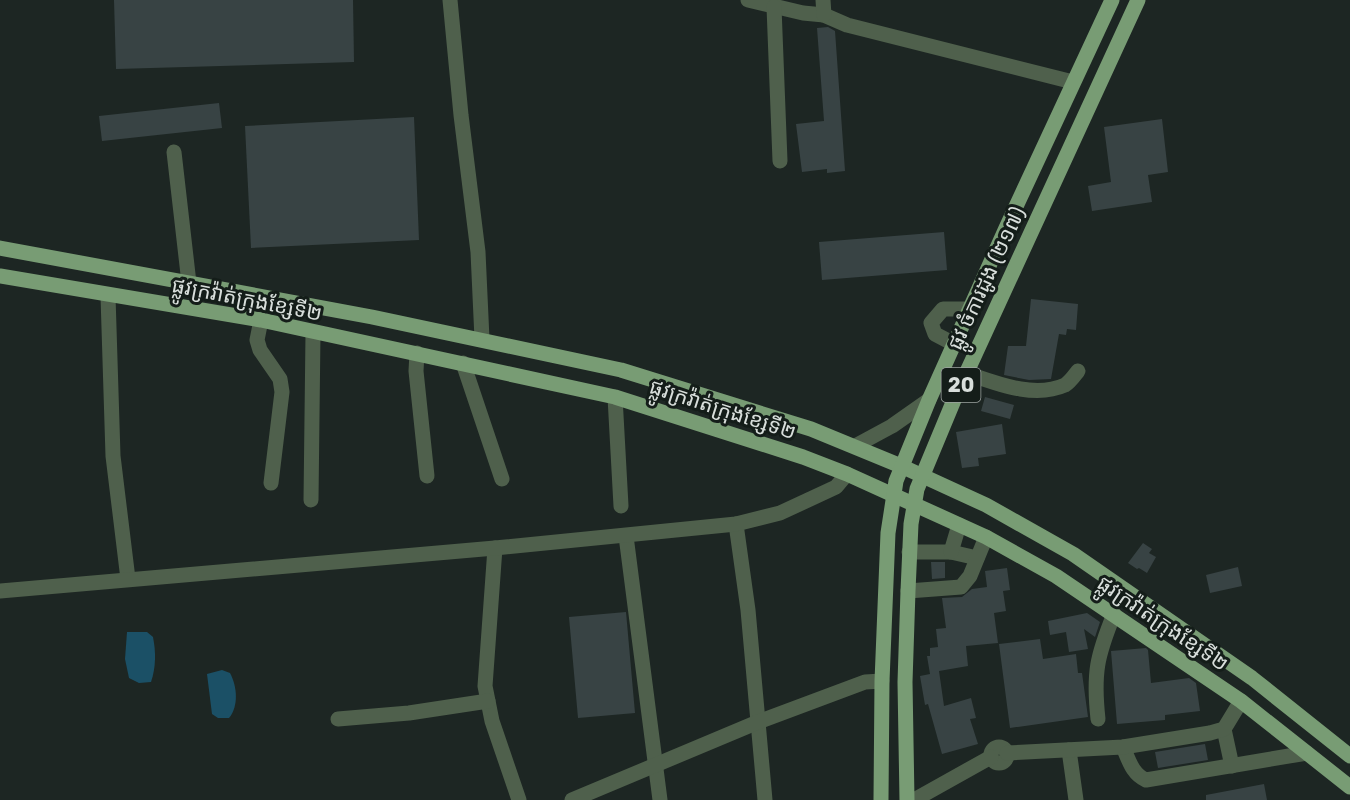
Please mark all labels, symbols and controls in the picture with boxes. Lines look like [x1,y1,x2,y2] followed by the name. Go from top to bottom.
[942,202,1037,357] street label: ផ្លូវ ចំការដូង (២១៧)
[168,272,324,333] street label: ផ្លូវក្រវ៉ាត់ក្រុងខ្សែទី២
[942,368,980,402] road number: 20
[644,374,799,451] street label: ផ្លូវក្រវ៉ាត់ក្រុងខ្សែទី២
[1089,570,1233,682] street label: ផ្លូវក្រវ៉ាត់ក្រុងខ្សែទី២

